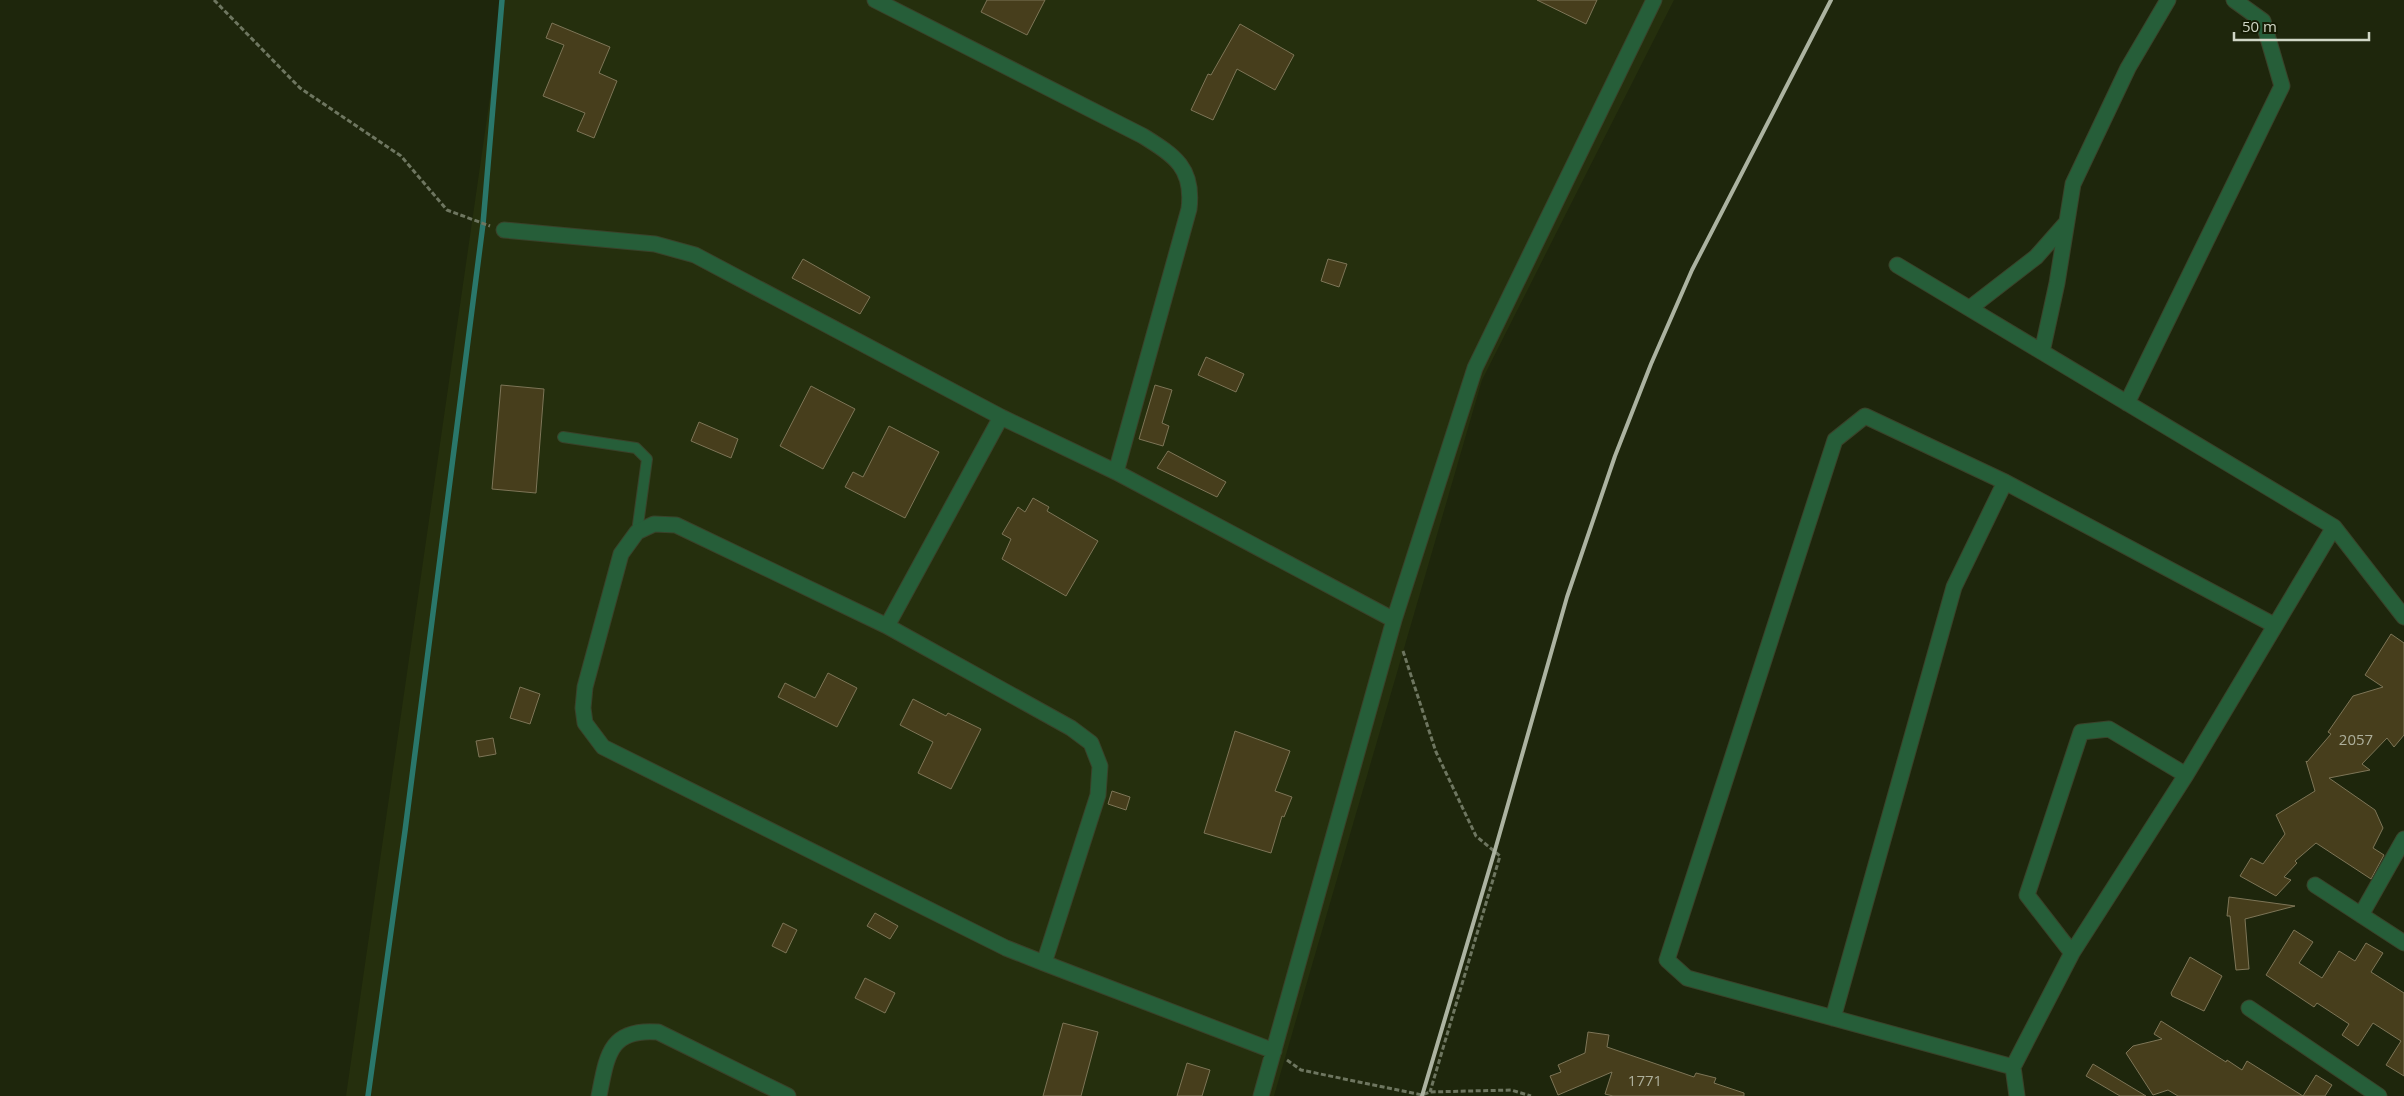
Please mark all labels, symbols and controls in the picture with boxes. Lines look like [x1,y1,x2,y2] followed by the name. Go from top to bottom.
[2234,10,2369,42] scale bar
[2242,16,2277,36] text: 50 m
[2339,729,2373,749] house number: 2057
[1628,1070,1662,1090] house number: 1771

